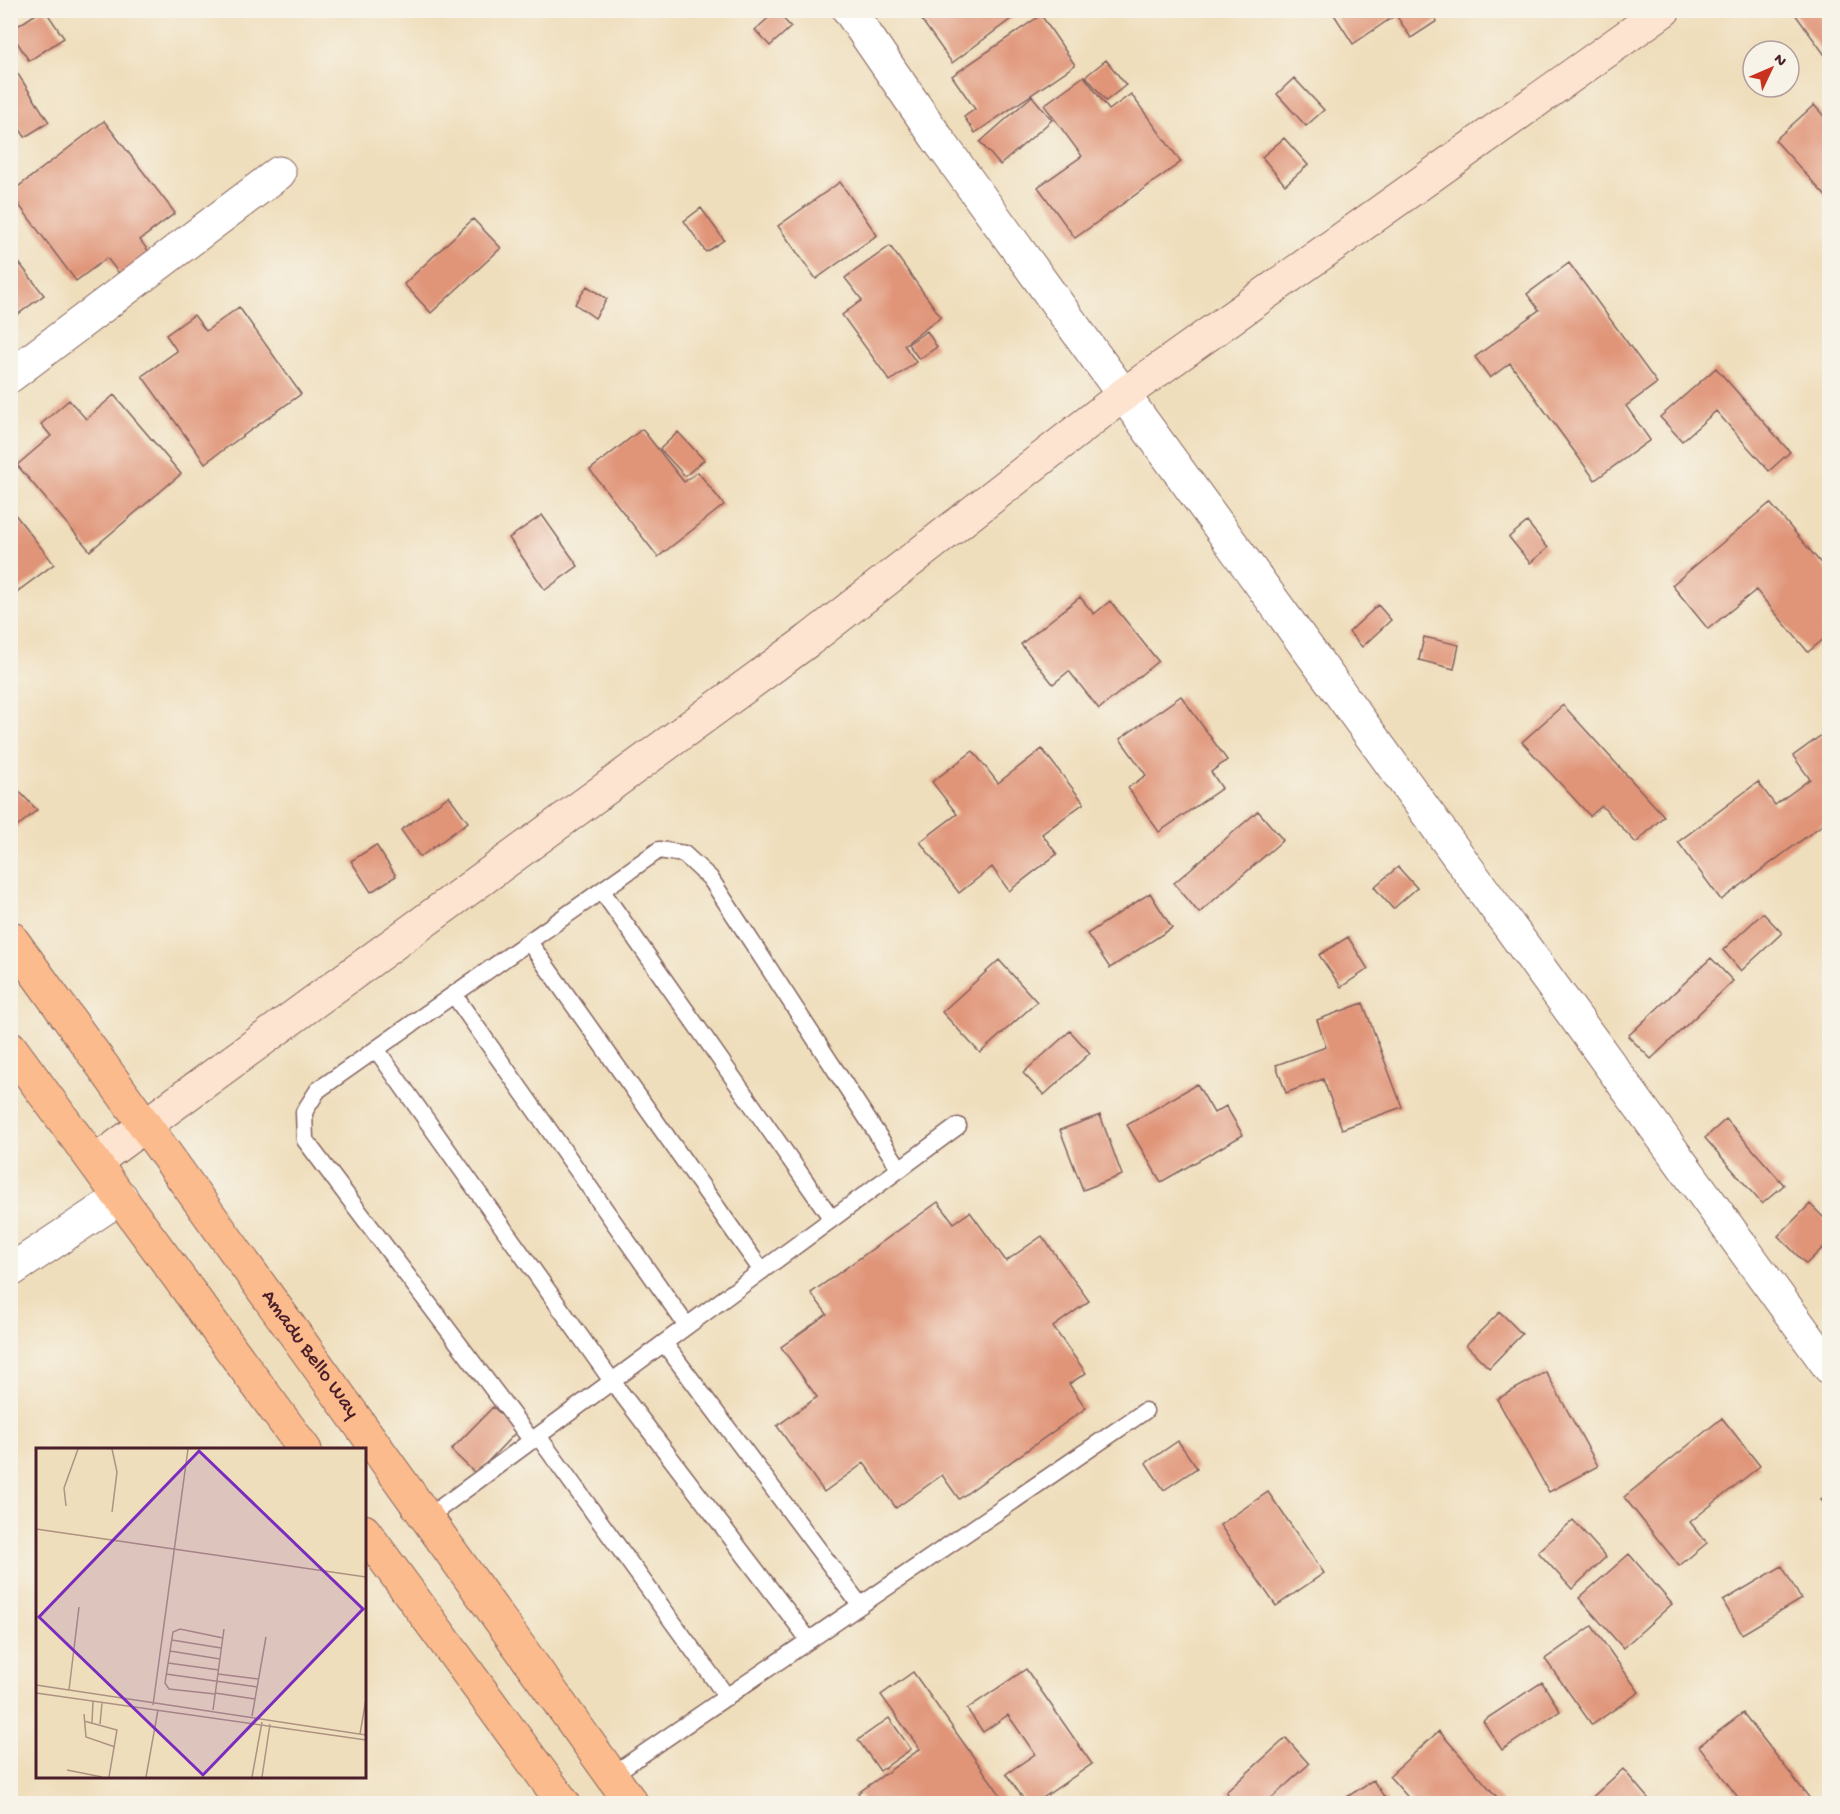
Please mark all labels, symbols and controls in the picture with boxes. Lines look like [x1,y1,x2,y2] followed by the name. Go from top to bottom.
[1741,39,1801,99] north arrow
[1769,51,1790,72] text: N
[255,1285,364,1424] street label: Amadu Bello Way
[36,1448,366,1778] inset map

